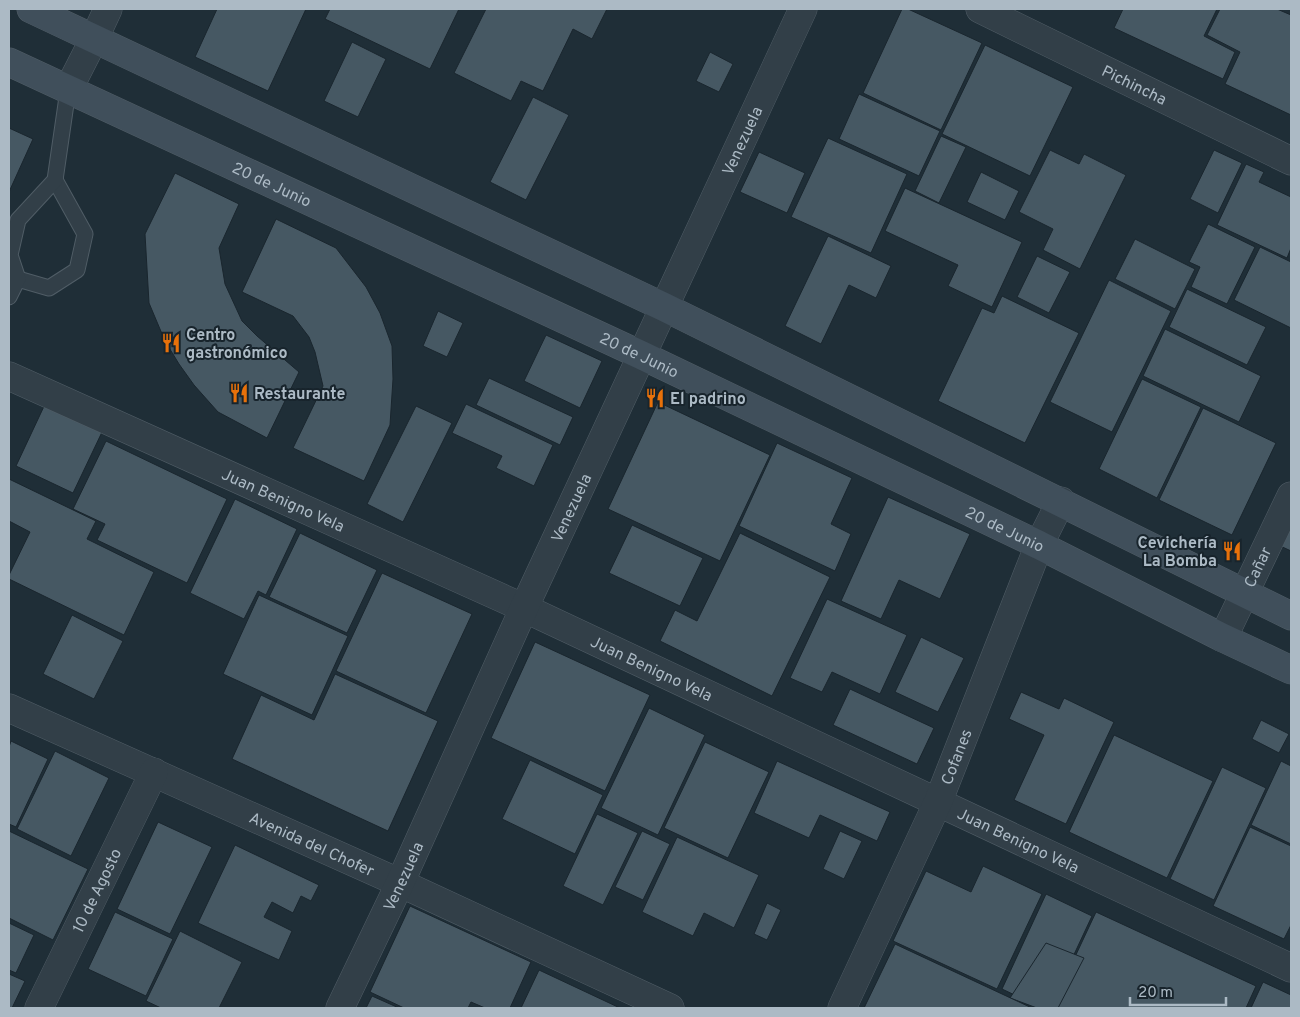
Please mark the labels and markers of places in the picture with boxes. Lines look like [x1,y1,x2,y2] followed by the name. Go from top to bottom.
[186,326,287,364] place label: Centro gastronómico
[160,332,182,354] restaurant icon: Centro gastronómico
[228,382,250,404] restaurant icon: Restaurante
[254,385,345,405] place label: Restaurante
[644,387,666,409] restaurant icon: El padrino
[670,390,746,410] place label: El padrino
[1137,534,1217,572] place label: Cevichería La Bomba
[1221,540,1243,562] restaurant icon: Cevichería La Bomba

